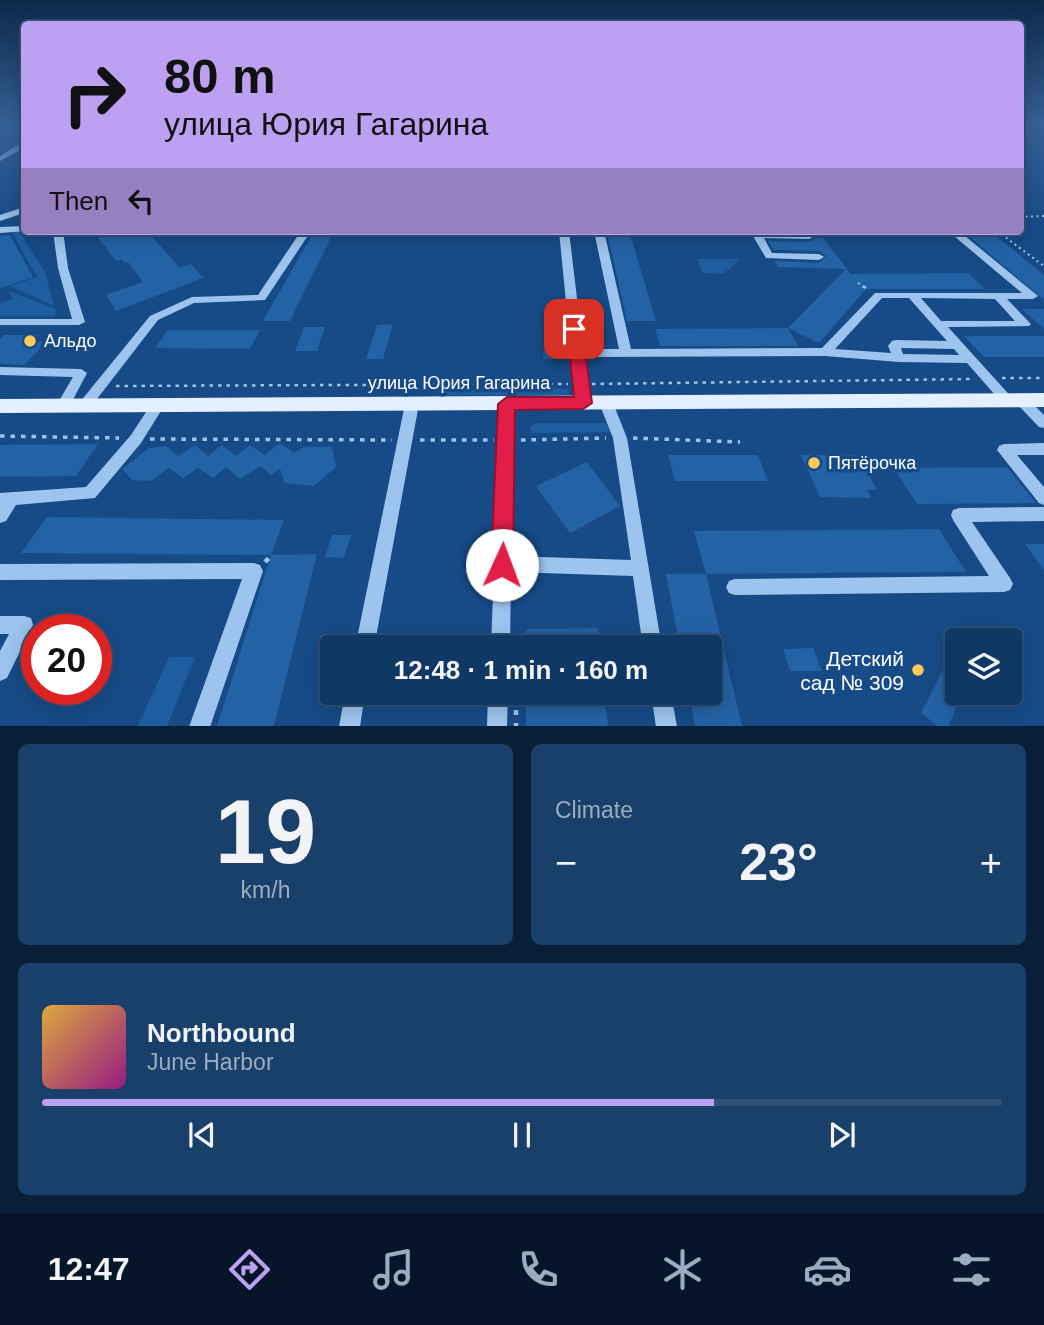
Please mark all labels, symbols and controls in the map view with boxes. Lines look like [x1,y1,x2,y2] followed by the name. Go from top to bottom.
[49,49,140,140] icon: right
[164,49,276,103] text: 80 m
[164,106,488,142] text: улица Юрия Гагарина
[122,182,160,220] icon: left
[49,186,108,216] text: Then
[544,299,604,359] pin
[555,310,593,348] icon: arrive
[44,331,96,351] place label: Альдо
[22,333,38,349] marker: Альдо
[368,373,551,393] street label: улица Юрия Гагарина
[828,453,917,473] place label: Пятёрочка
[806,455,822,471] marker: Пятёрочка
[465,528,539,602] position arrow
[21,614,112,705] speed limit sign: 20
[945,628,1022,705] map controls
[945,628,1022,705] button: layers
[800,647,904,694] place label: Детский сад № 309
[394,655,648,685] text: 12:48 · 1 min · 160 m
[910,662,926,678] marker: Детский сад № 309
[215,781,316,882] text: 19
[555,797,633,823] text: Climate
[739,833,818,891] text: 23°
[555,842,577,884] text: −
[980,842,1002,884] text: +
[241,877,290,903] text: km/h
[147,1018,296,1048] text: Northbound
[147,1049,274,1075] text: June Harbor
[183,1116,221,1154] icon: previous
[503,1116,541,1154] icon: pause
[823,1116,861,1154] icon: next
[225,1245,274,1294] icon: directions
[369,1245,418,1294] icon: music
[514,1245,563,1294] icon: phone
[658,1245,707,1294] icon: climate
[803,1245,852,1294] icon: car
[947,1245,996,1294] icon: filters
[48,1251,130,1287] text: 12:47

